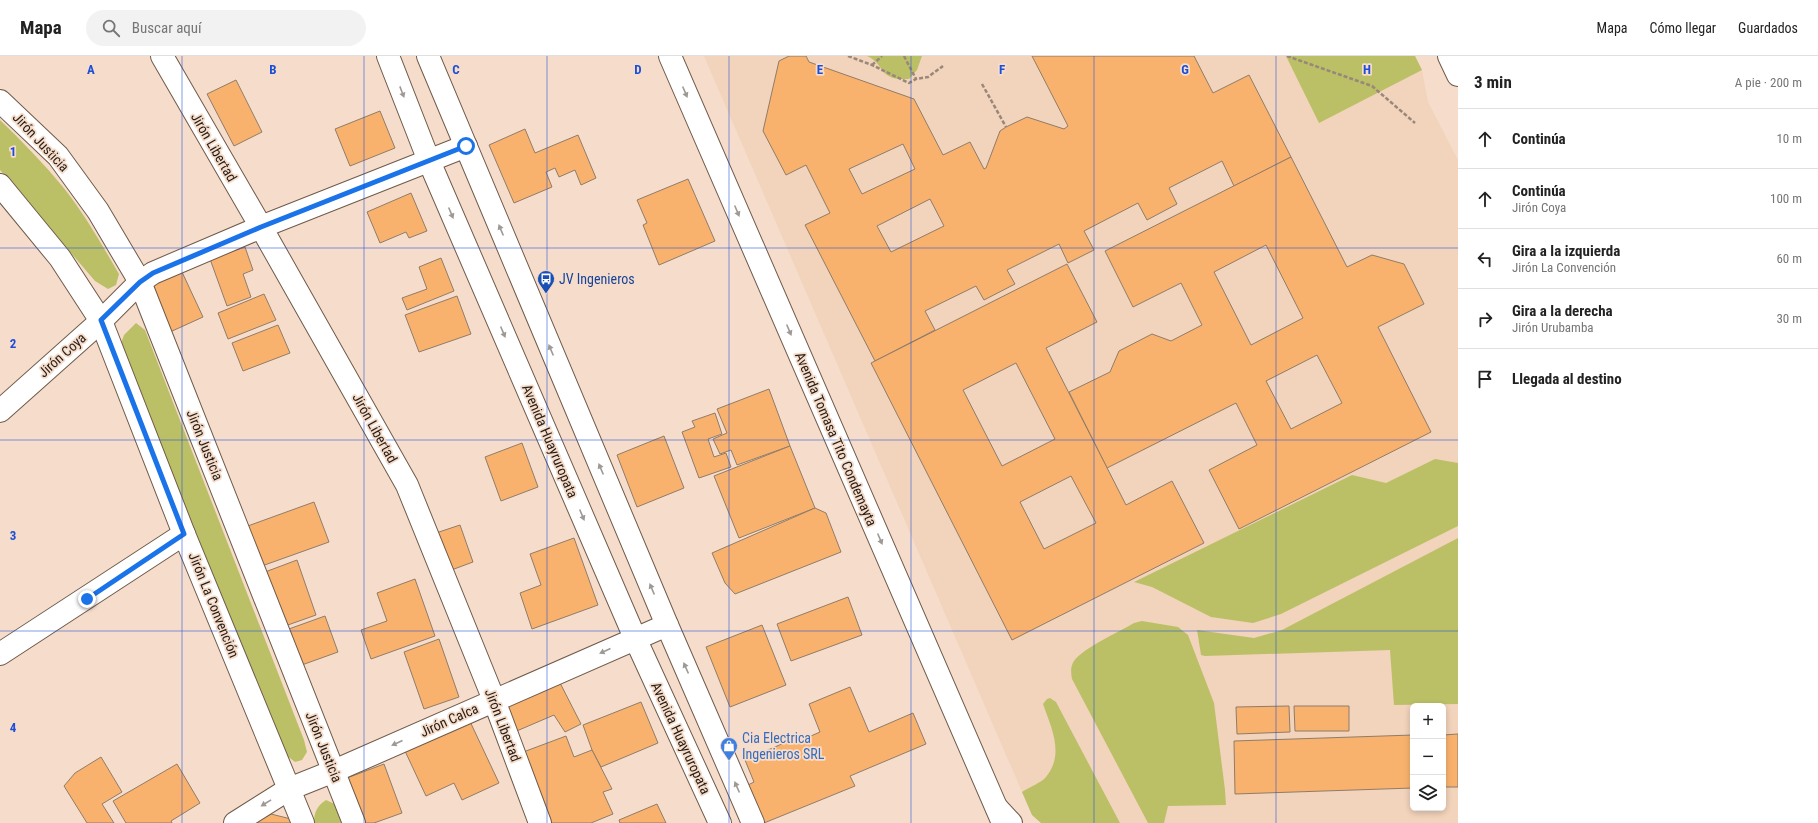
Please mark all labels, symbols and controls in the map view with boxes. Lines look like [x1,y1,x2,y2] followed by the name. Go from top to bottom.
[86,10,366,46] search box
[20,16,62,39] text: Mapa
[100,17,122,39] icon: search
[132,19,202,37] text: Buscar aquí
[1597,20,1628,36] text: Mapa
[1650,20,1716,36] text: Cómo llegar
[1738,20,1798,36] text: Guardados
[87,62,95,77] text: A
[269,62,277,77] text: B
[452,62,460,77] text: C
[634,62,642,77] text: D
[817,62,824,77] text: E
[999,62,1005,77] text: F
[1181,62,1189,77] text: G
[1363,62,1371,77] text: H
[1474,72,1512,92] text: 3 min
[1735,75,1802,90] text: A pie · 200 m
[683,86,689,98] one-way arrow
[399,87,405,98] one-way arrow
[10,109,72,175] street label: Jirón Justicia
[188,110,240,184] street label: Jirón Libertad
[1474,128,1496,150] icon: ahead
[1512,130,1566,148] text: Continúa
[1776,131,1802,146] text: 10 m
[457,137,475,155] route start
[10,144,16,159] text: 1
[1512,182,1566,200] text: Continúa
[1474,188,1496,210] icon: ahead
[1770,191,1802,206] text: 100 m
[1512,200,1566,215] text: Jirón Coya
[734,205,740,217] one-way arrow
[448,207,454,218] one-way arrow
[498,224,504,235] one-way arrow
[1512,242,1620,260] text: Gira a la izquierda
[1474,248,1496,270] icon: left
[1776,251,1802,266] text: 60 m
[1512,260,1616,275] text: Jirón La Convención
[536,269,556,294] bus stop icon: JV Ingenieros
[559,271,635,287] place label: JV Ingenieros
[1512,302,1613,320] text: Gira a la derecha
[1474,308,1496,330] icon: right
[1776,311,1802,326] text: 30 m
[1512,320,1594,335] text: Jirón Urubamba
[786,325,792,336] one-way arrow
[500,326,506,338] one-way arrow
[35,330,89,380] street label: Jirón Coya
[10,336,17,351] text: 2
[548,344,554,355] one-way arrow
[792,350,880,528] street label: Avenida Tomasa Tito Condemayta
[1474,368,1496,390] icon: arrive
[1512,370,1622,388] text: Llegada al destino
[519,382,581,500] street label: Avenida Huayruropata
[349,391,401,465] street label: Jirón Libertad
[184,407,226,483] street label: Jirón Justicia
[598,463,604,475] one-way arrow
[580,510,586,522] one-way arrow
[10,528,16,543] text: 3
[877,534,883,545] one-way arrow
[186,550,242,660] street label: Jirón La Convención
[649,584,655,595] one-way arrow
[78,590,96,608] route end
[599,649,611,655] one-way arrow
[682,662,689,674] one-way arrow
[648,680,714,796] street label: Avenida Huayruropata
[482,686,524,764] street label: Jirón Libertad
[417,700,481,740] street label: Jirón Calca
[1410,703,1446,811] map controls
[1410,703,1446,739] button: +
[303,709,345,785] street label: Jirón Justicia
[10,720,17,735] text: 4
[742,730,825,762] place label: Cia Electrica Ingenieros SRL
[719,736,739,761] shop icon: Cia Electrica Ingenieros SRL
[1410,739,1446,775] button: −
[390,741,402,747] one-way arrow
[1410,775,1446,811] button: layers
[734,781,740,793] one-way arrow
[260,800,272,807] one-way arrow

